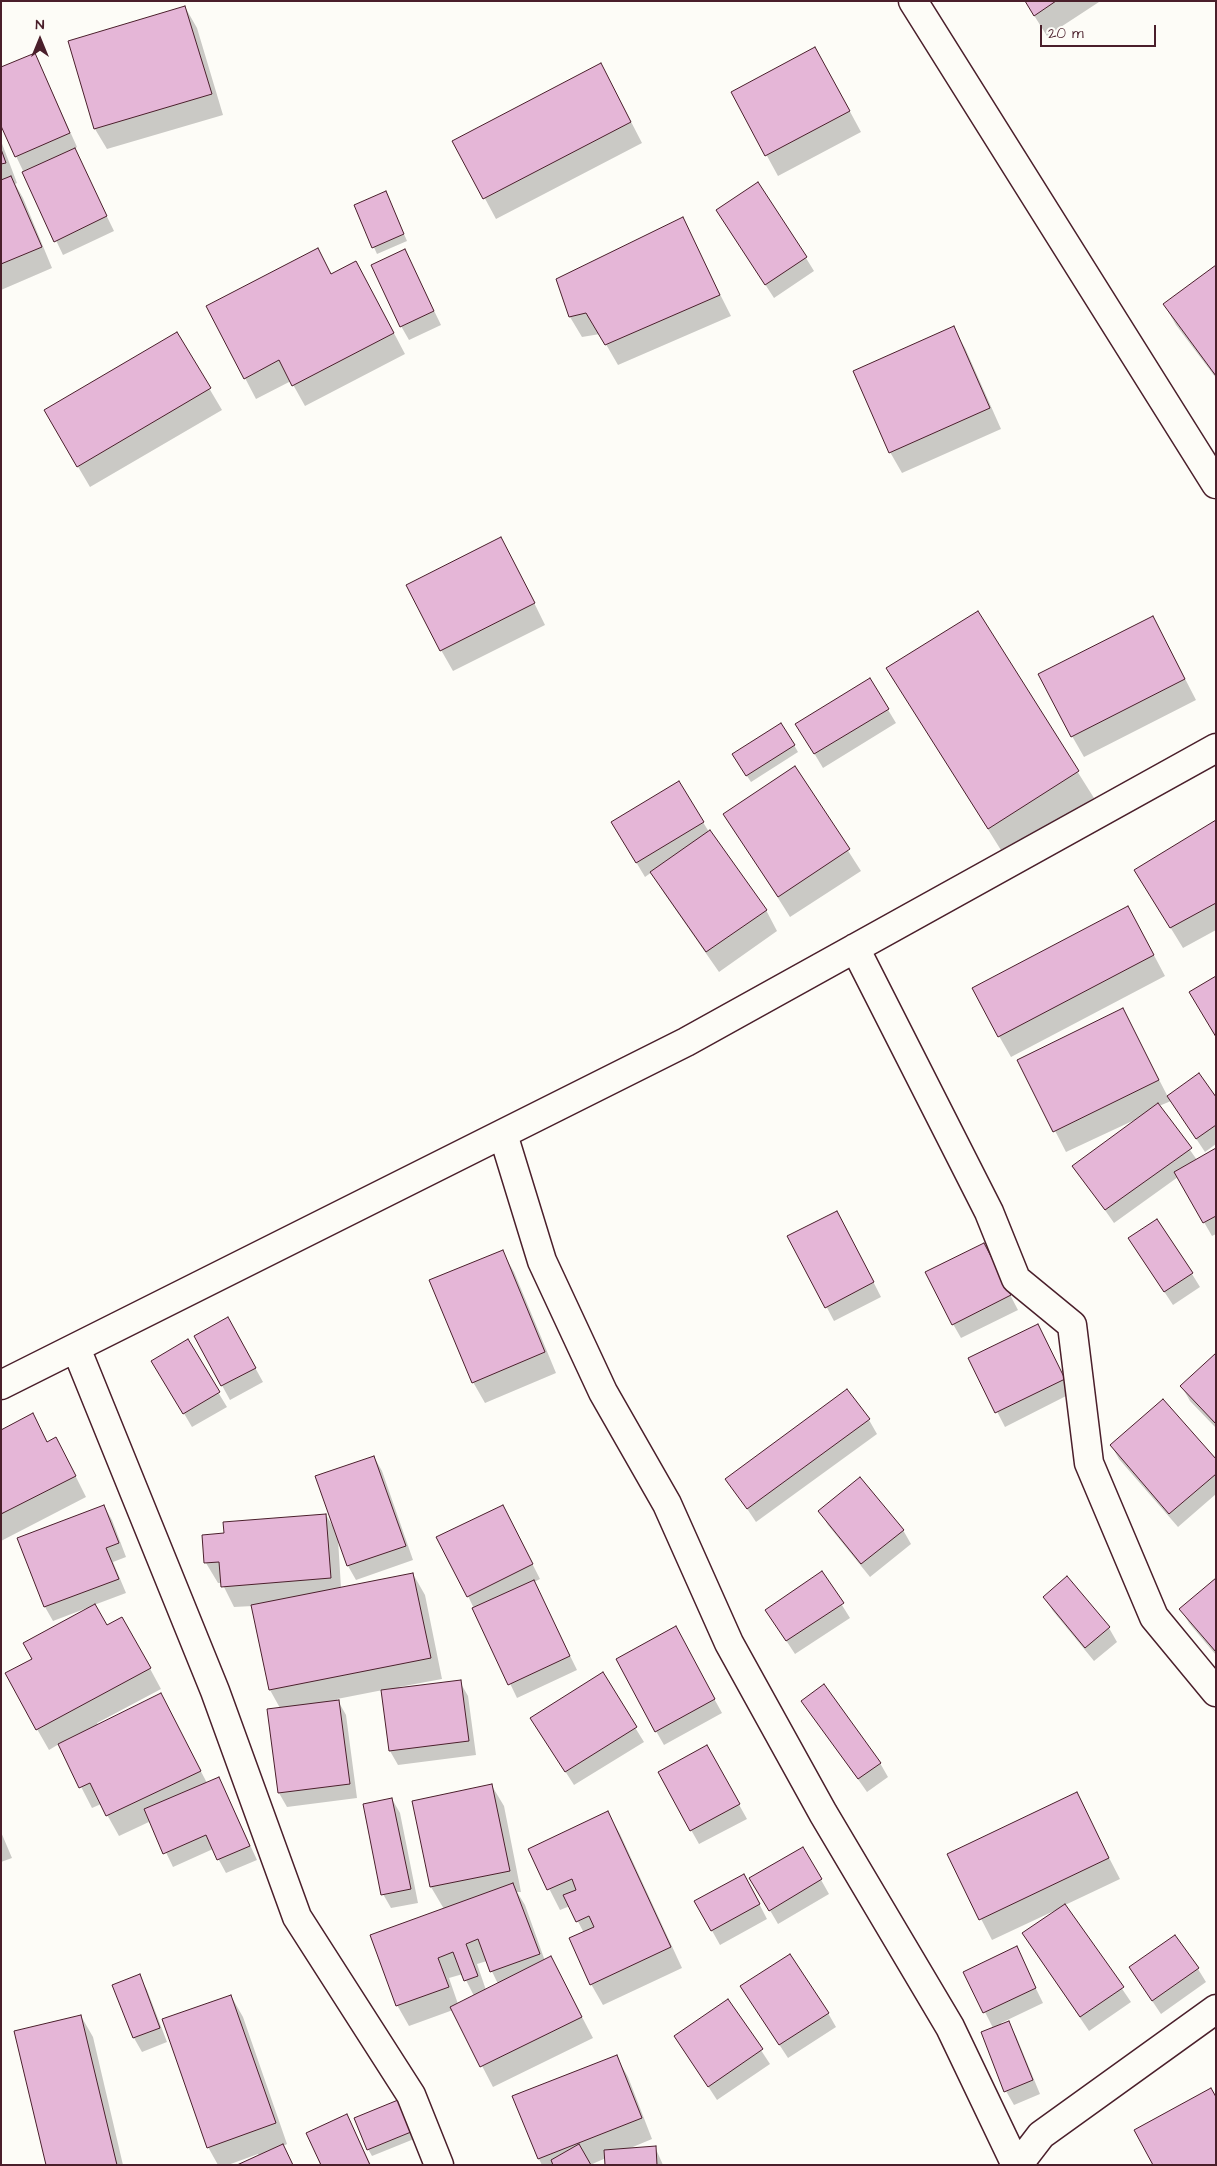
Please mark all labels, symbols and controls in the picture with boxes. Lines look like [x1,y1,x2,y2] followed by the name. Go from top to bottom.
[15,15,65,65] north arrow
[36,15,44,35] text: N
[1042,15,1158,47] scale bar
[1048,23,1084,44] text: 20 m

